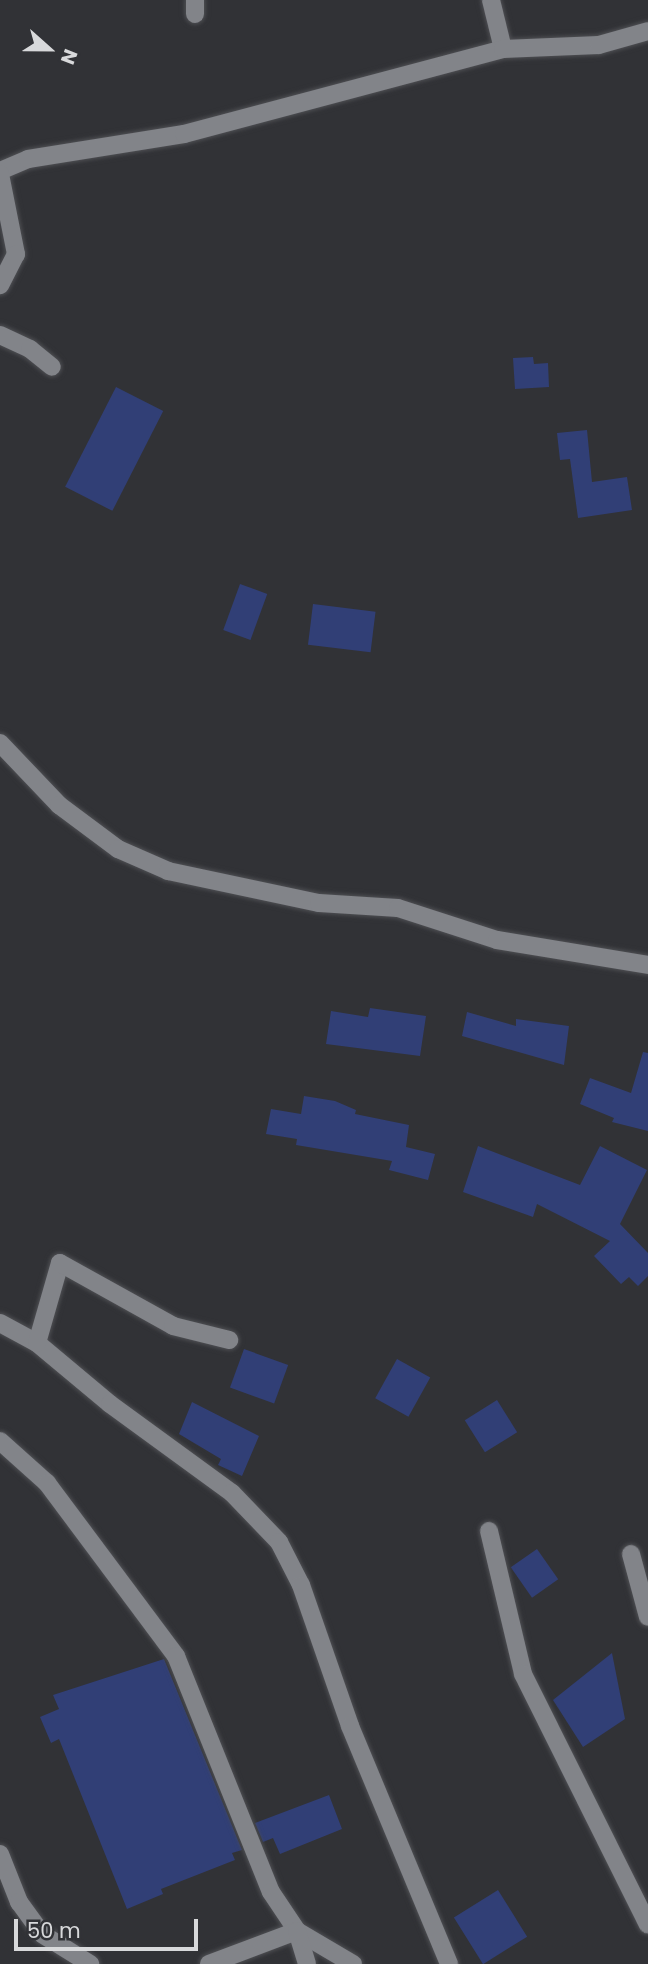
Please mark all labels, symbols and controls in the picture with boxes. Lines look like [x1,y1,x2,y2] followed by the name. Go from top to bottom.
[14,14,84,84] north arrow
[54,45,84,68] text: N
[18,1904,201,1948] scale bar
[27,1916,81,1945] text: 50 m

